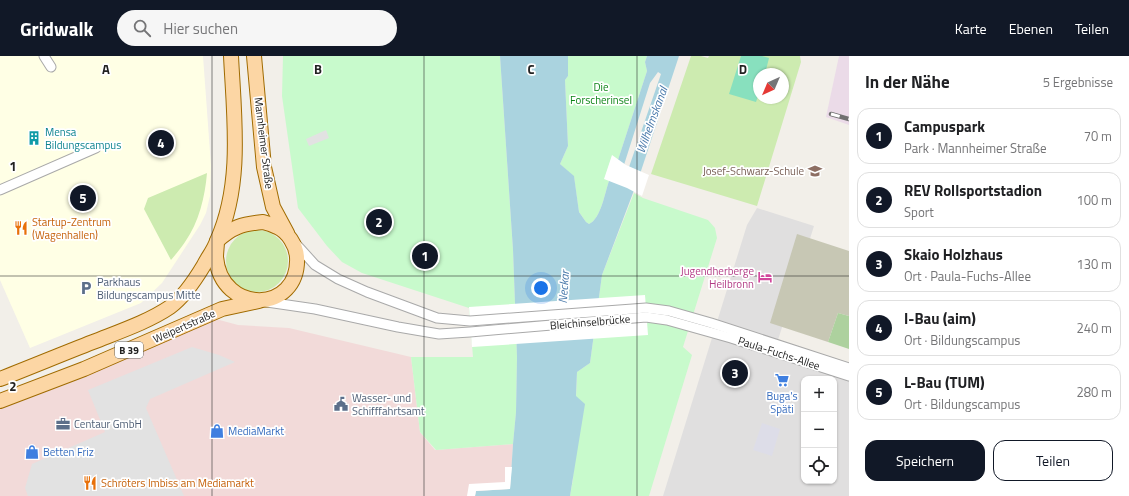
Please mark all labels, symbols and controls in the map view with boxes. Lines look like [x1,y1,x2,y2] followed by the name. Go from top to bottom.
[117,10,397,46] search box
[20,14,93,43] text: Gridwalk
[131,17,153,39] icon: search
[163,17,238,40] text: Hier suchen
[955,18,987,39] text: Karte
[1009,18,1053,39] text: Ebenen
[1075,18,1109,39] text: Teilen
[102,59,110,79] text: A
[314,59,322,79] text: B
[527,59,535,79] text: C
[739,59,747,79] text: D
[753,68,789,104] north arrow
[865,69,950,95] text: In der Nähe
[1043,72,1113,92] text: 5 Ergebnisse
[570,79,632,108] park label: Die Forscherinsel
[631,83,673,156] water label: Wilhelmskanal
[250,96,278,190] street label: Mannheimer Straße
[904,115,985,138] text: Campuspark
[45,124,121,153] place label: Mensa Bildungscampus
[875,126,883,146] text: 1
[1084,126,1112,146] text: 70 m
[148,128,174,158] pin: 4
[26,130,42,146] building icon: Mensa Bildungscampus
[904,138,1047,158] text: Park · Mannheimer Straße
[9,156,17,176] text: 1
[703,163,804,179] place label: Josef-Schwarz-Schule
[807,163,823,179] school or university icon: Josef-Schwarz-Schule
[904,179,1042,202] text: REV Rollsportstadion
[70,183,96,213] pin: 5
[875,190,883,210] text: 2
[1076,190,1112,210] text: 100 m
[904,202,934,222] text: Sport
[366,207,392,237] pin: 2
[32,214,111,243] place label: Startup-Zentrum (Wagenhallen)
[13,220,29,236] restaurant icon: Startup-Zentrum (Wagenhallen)
[412,241,438,271] pin: 1
[904,243,1003,266] text: Skaio Holzhaus
[875,254,883,274] text: 3
[1076,254,1112,274] text: 130 m
[680,263,754,292] place label: Jugendherberge Heilbronn
[904,266,1031,286] text: Ort · Paula-Fuchs-Allee
[553,268,574,304] water label: Neckar
[757,269,773,285] hotel icon: Jugendherberge Heilbronn
[97,274,201,303] place label: Parkhaus Bildungscampus Mitte
[531,278,551,298] your location
[78,280,94,296] parking icon: Parkhaus Bildungscampus Mitte
[150,305,218,347] street label: Weipertstraße
[904,307,976,330] text: I-Bau (aim)
[549,310,631,333] street label: Bleichinselbrücke
[875,318,883,338] text: 4
[1076,318,1112,338] text: 240 m
[904,330,1020,350] text: Ort · Bildungscampus
[736,332,822,374] street label: Paula-Fuchs-Allee
[115,342,143,358] road number: B 39
[722,358,748,388] pin: 3
[904,371,985,394] text: L-Bau (TUM)
[774,372,790,388] supermarket icon: Buga's Späti
[9,376,17,396] text: 2
[801,376,837,484] map controls
[801,376,837,412] button: +
[875,382,883,402] text: 5
[1076,382,1112,402] text: 280 m
[766,388,798,417] place label: Buga's Späti
[352,390,425,419] place label: Wasser- und Schifffahrtsamt
[904,394,1020,414] text: Ort · Bildungscampus
[333,396,349,412] public building icon: Wasser- und Schifffahrtsamt
[801,412,837,448] button: −
[55,416,71,432] office icon: Centaur GmbH
[74,416,142,432] place label: Centaur GmbH
[209,423,225,439] shop icon: MediaMarkt
[228,423,284,439] place label: MediaMarkt
[865,440,985,481] button: Speichern
[993,440,1113,481] button: Teilen
[24,444,40,460] shop icon: Betten Friz
[43,444,94,460] place label: Betten Friz
[801,448,837,484] button: locate
[82,475,98,491] restaurant icon: Schröters Imbiss am Mediamarkt
[101,475,254,491] place label: Schröters Imbiss am Mediamarkt

